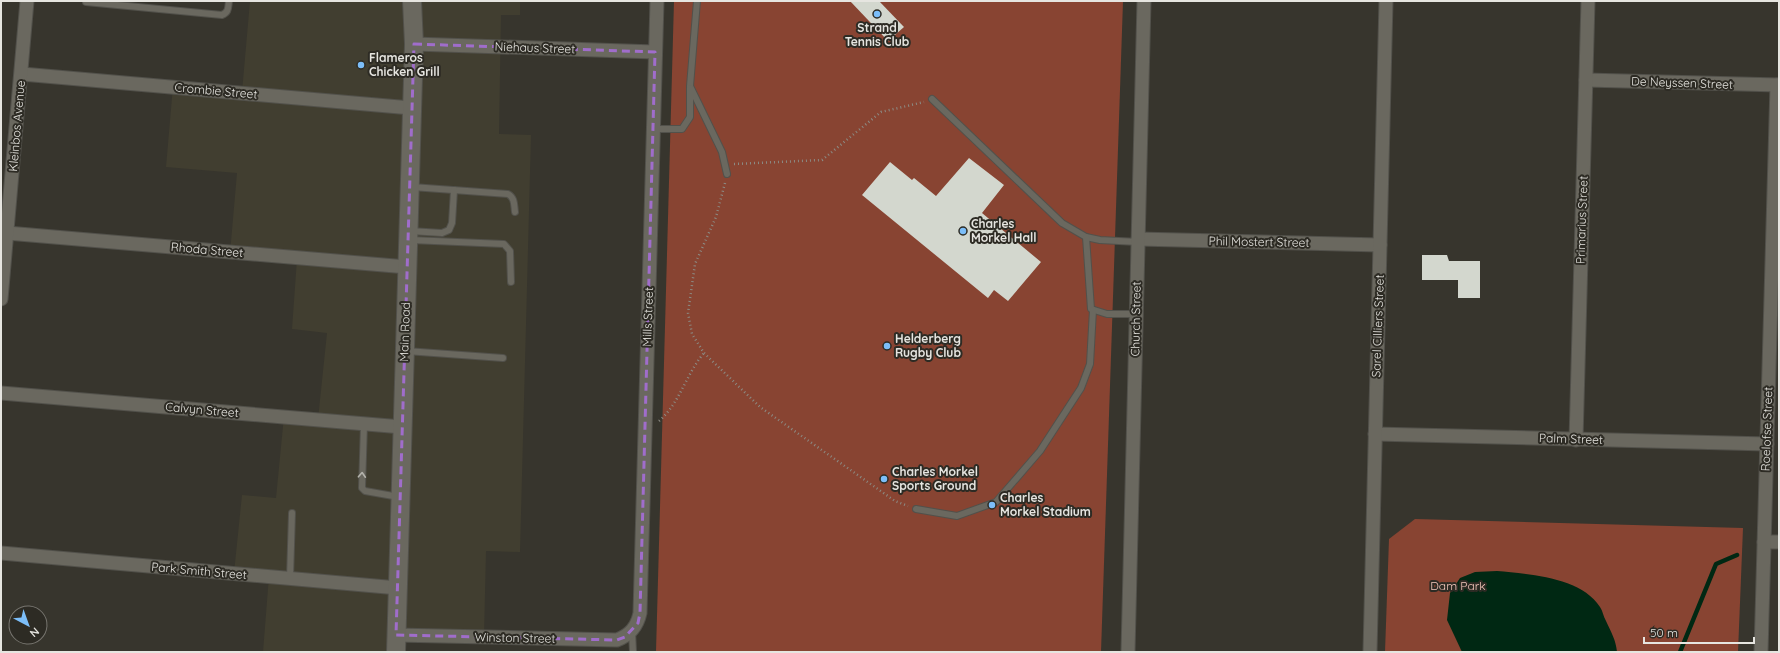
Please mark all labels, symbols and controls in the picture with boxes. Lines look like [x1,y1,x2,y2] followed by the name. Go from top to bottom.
[872,9,882,19] marker: Strand Tennis Club
[845,20,910,49] place label: Strand Tennis Club
[494,39,576,56] street label: Niehaus Street
[369,50,440,79] place label: Flameros Chicken Grill
[356,60,366,70] marker: Flameros Chicken Grill
[1631,73,1733,92] street label: De Neyssen Street
[174,79,258,102] street label: Crombie Street
[5,80,28,172] street label: Kleinbos Avenue
[1572,176,1591,264] street label: Primarius Street
[971,216,1036,245] place label: Charles Morkel Hall
[958,226,968,236] marker: Charles Morkel Hall
[1208,233,1310,250] street label: Phil Mostert Street
[170,239,244,260] street label: Rhoda Street
[1368,274,1387,378] street label: Sarel Cilliers Street
[1127,281,1144,357] street label: Church Street
[639,287,656,347] street label: Mills Street
[396,302,413,362] street label: Main Road
[895,331,961,360] place label: Helderberg Rugby Club
[882,341,892,351] marker: Helderberg Rugby Club
[1758,386,1775,472] street label: Roelofse Street
[165,399,239,420] street label: Calvyn Street
[1539,430,1603,447] street label: Palm Street
[892,464,978,493] place label: Charles Morkel Sports Ground
[357,472,366,478] one-way arrow
[879,474,889,484] marker: Charles Morkel Sports Ground
[1000,490,1091,519] place label: Charles Morkel Stadium
[987,500,997,510] marker: Charles Morkel Stadium
[151,559,247,582] street label: Park Smith Street
[1430,578,1486,593] park label: Dam Park
[8,605,48,645] north arrow
[1644,619,1754,645] scale bar
[27,625,42,640] text: N
[1650,625,1678,640] text: 50 m
[474,629,556,646] street label: Winston Street

